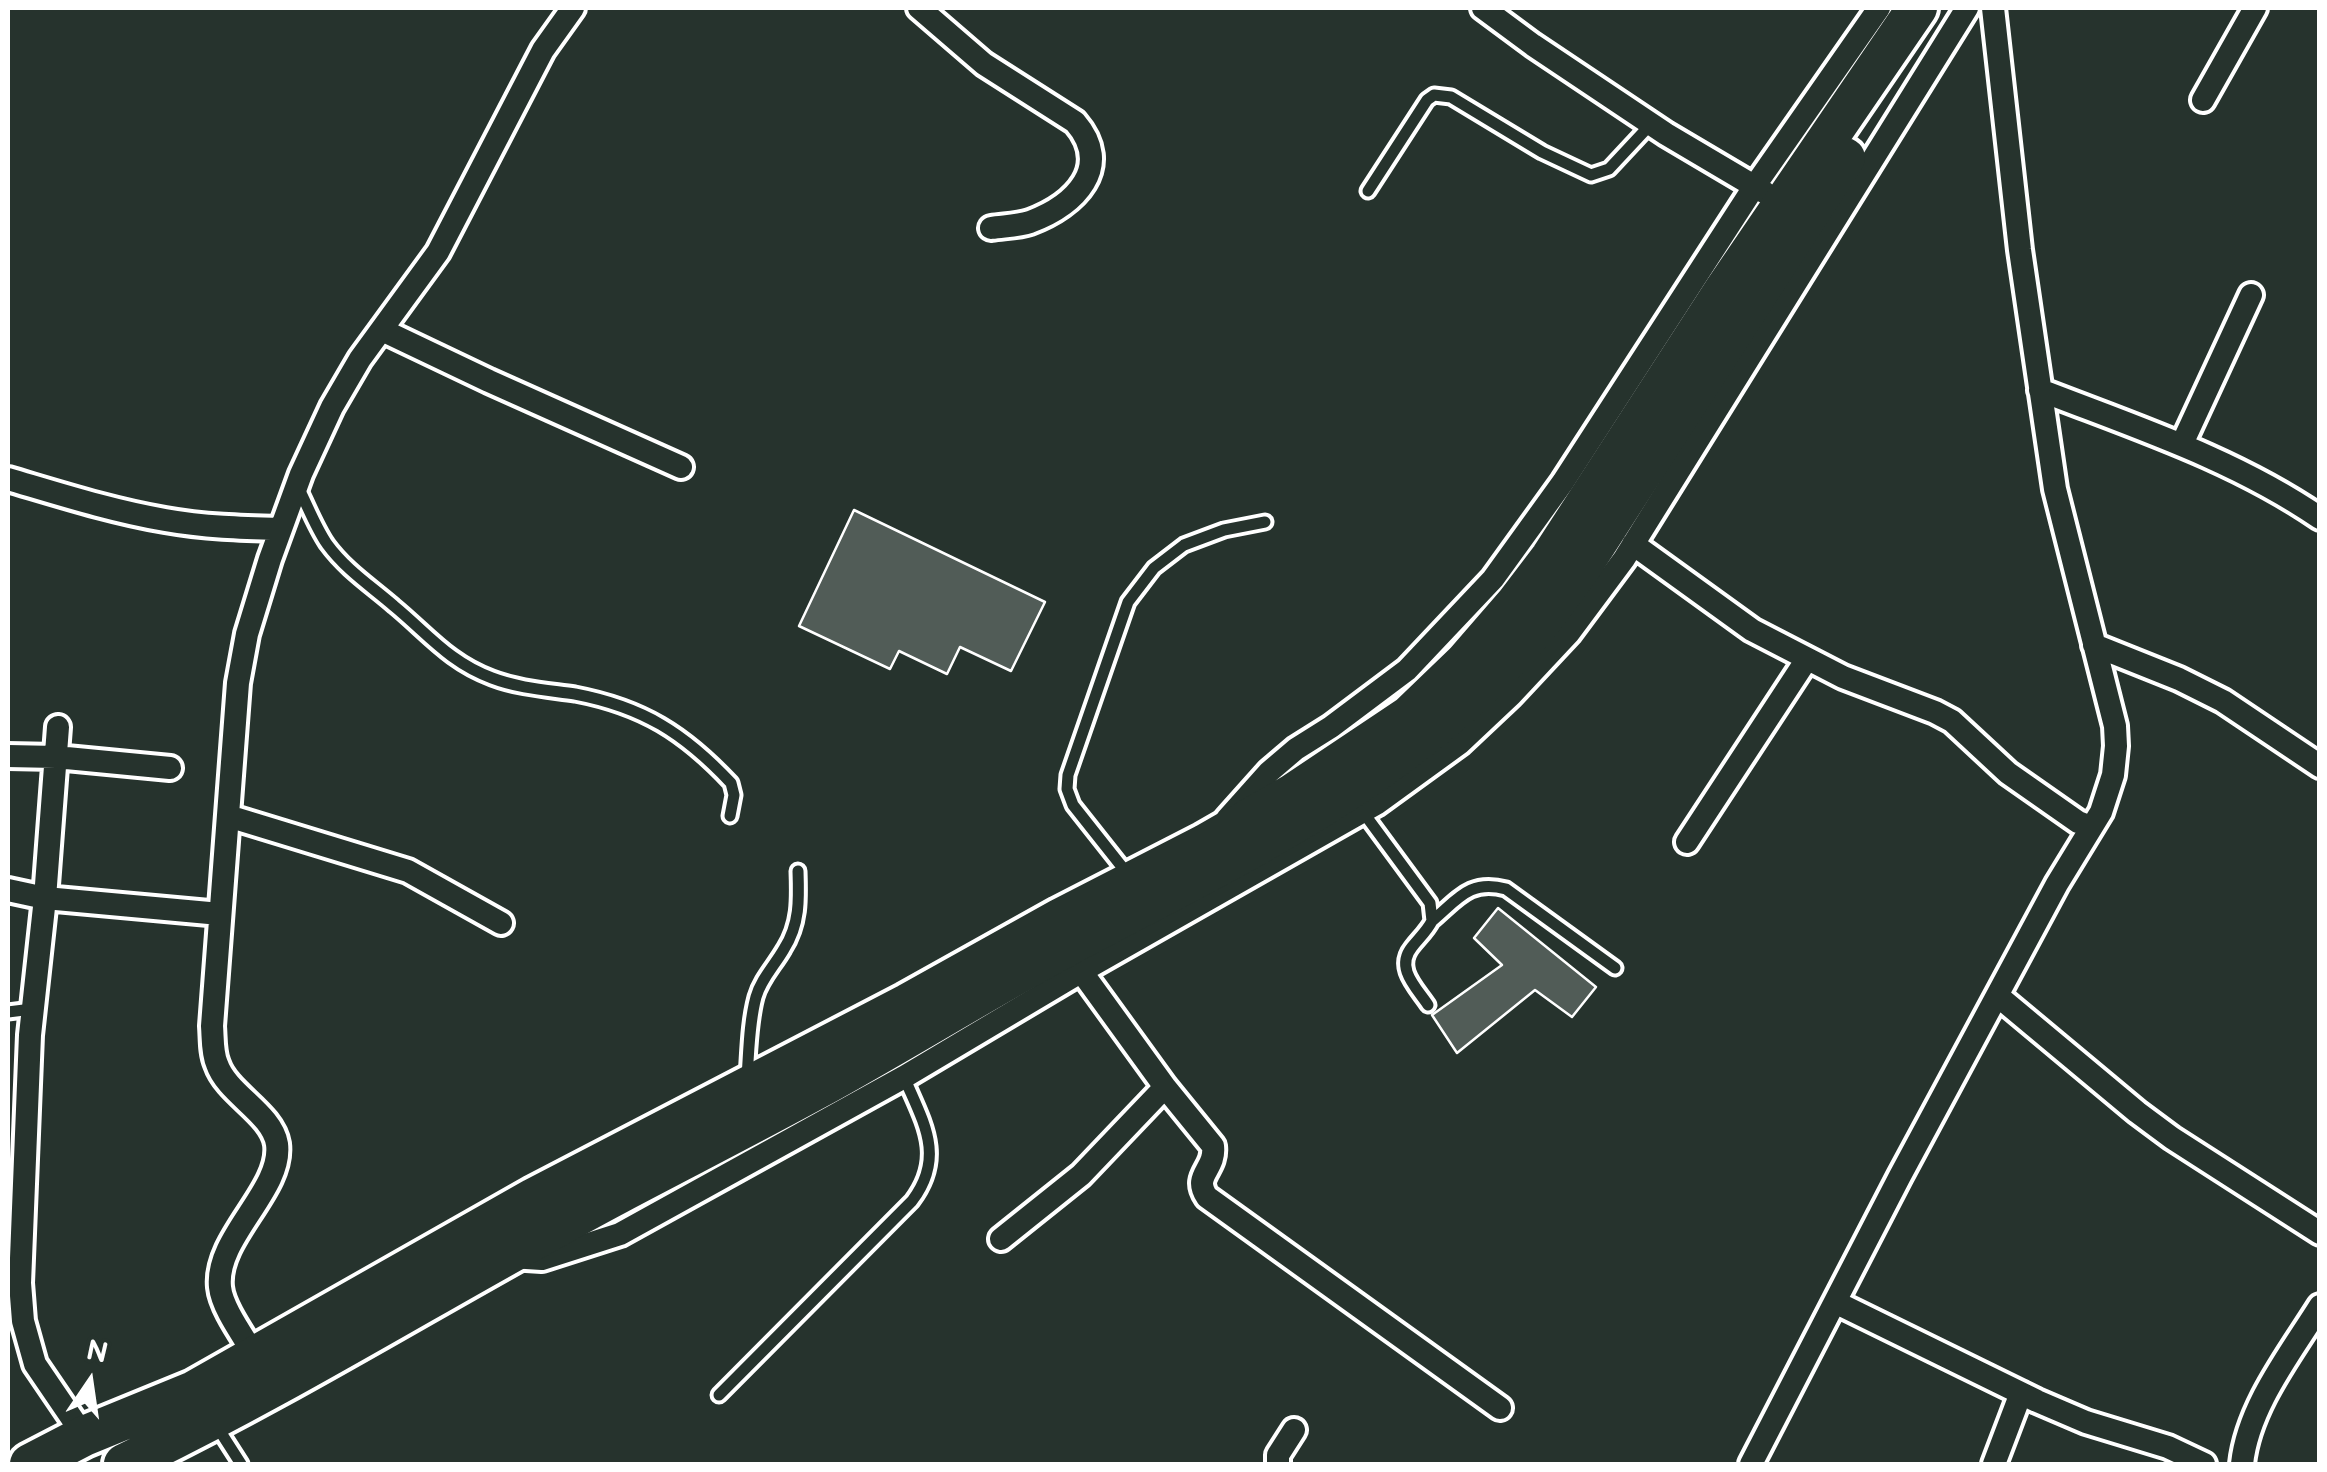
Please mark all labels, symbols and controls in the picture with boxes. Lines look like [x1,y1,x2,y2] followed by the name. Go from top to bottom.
[40,1332,140,1432] north arrow
[83,1334,111,1371] text: N

